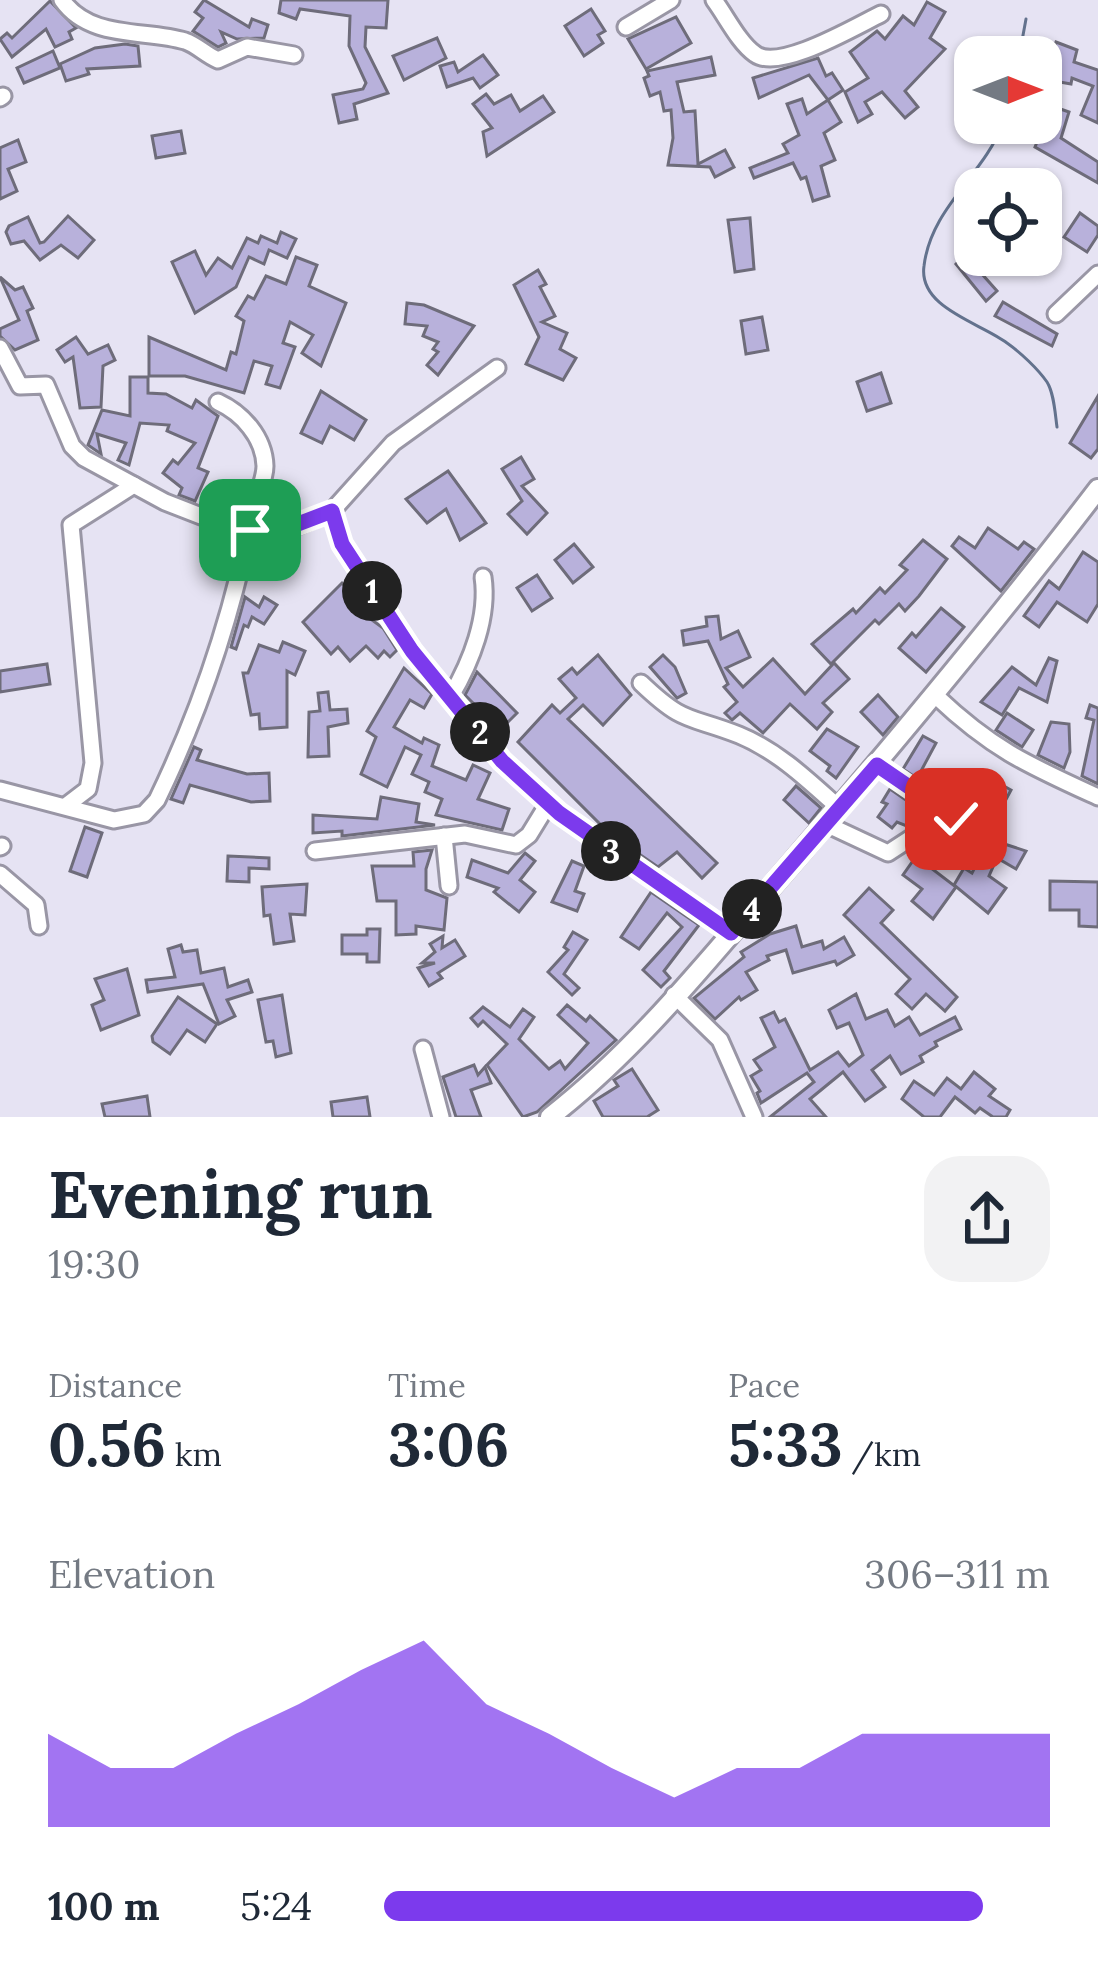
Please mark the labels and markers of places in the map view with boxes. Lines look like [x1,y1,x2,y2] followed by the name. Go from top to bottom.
[199,479,301,581] pin
[342,561,402,621] pin: 1
[450,702,510,762] pin: 2
[905,768,1007,870] pin
[581,821,641,881] pin: 3
[722,879,782,939] pin: 4

